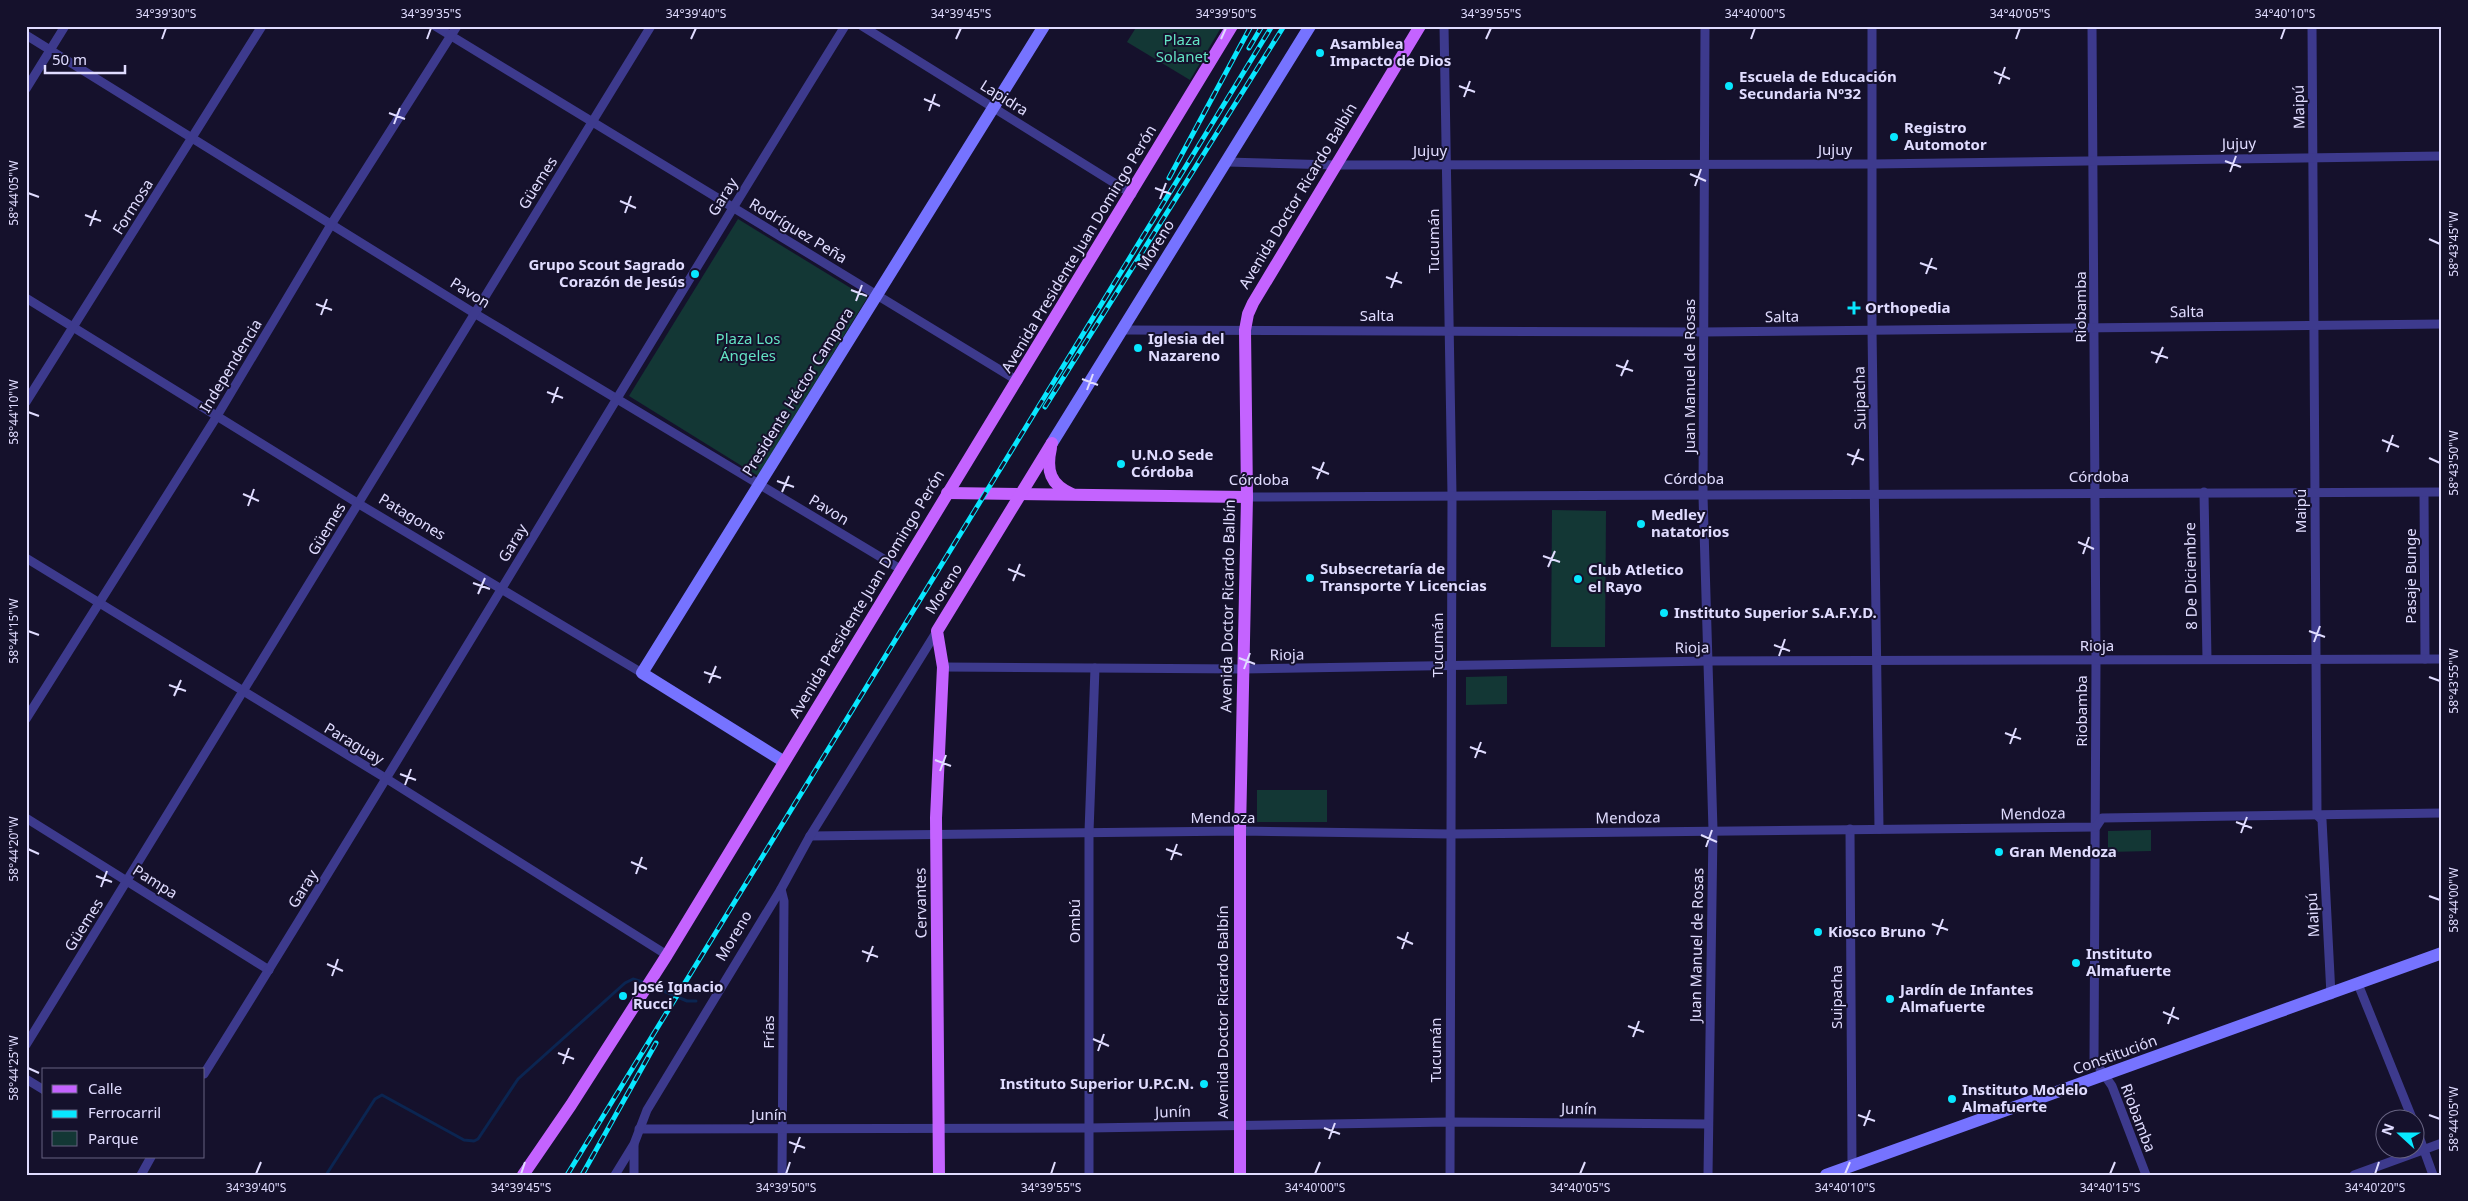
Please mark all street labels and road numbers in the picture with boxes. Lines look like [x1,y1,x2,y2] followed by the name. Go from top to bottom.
[977,75,1032,120] street label: Lapidra
[2288,85,2308,129] street label: Maipú
[1234,99,1361,292] street label: Avenida Doctor Ricardo Balbín
[996,121,1160,376] street label: Avenida Presidente Juan Domingo Perón
[2220,133,2257,153] street label: Jujuy
[1816,139,1852,159] street label: Jujuy
[1411,140,1447,160] street label: Jujuy
[513,152,561,213] street label: Güemes
[703,173,742,219] street label: Garay
[107,175,157,238] street label: Formosa
[746,193,851,267] street label: Rodríguez Peña
[1423,208,1443,274] street label: Tucumán
[1132,216,1178,273] street label: Moreno
[2070,271,2090,343] street label: Riobamba
[447,272,494,312] street label: Pavon
[1679,299,1699,455] street label: Juan Manuel de Rosas
[2170,301,2204,321] street label: Salta
[737,303,857,480] street label: Presidente Héctor Campora
[1360,305,1394,325] street label: Salta
[1765,306,1799,326] street label: Salta
[194,315,266,416] street label: Independencia
[1848,366,1870,430] street label: Suipacha
[784,466,948,721] street label: Avenida Presidente Juan Domingo Perón
[2069,466,2129,486] street label: Córdoba
[1664,468,1724,488] street label: Córdoba
[1229,469,1289,489] street label: Córdoba
[375,488,450,544] street label: Patagones
[806,489,853,529] street label: Pavon
[2290,489,2310,533] street label: Maipú
[303,498,350,559] street label: Güemes
[1215,499,1239,713] street label: Avenida Doctor Ricardo Balbín
[493,519,532,565] street label: Garay
[2179,522,2201,630] street label: 8 De Diciembre
[2400,528,2420,624] street label: Pasaje Bunge
[920,560,966,617] street label: Moreno
[1427,612,1447,678] street label: Tucumán
[2080,635,2114,655] street label: Rioja
[1675,637,1709,657] street label: Rioja
[1270,644,1304,664] street label: Rioja
[2071,675,2091,747] street label: Riobamba
[321,717,388,769] street label: Paraguay
[2000,802,2066,824] street label: Mendoza
[1595,806,1661,828] street label: Mendoza
[1191,807,1255,827] street label: Mendoza
[129,860,182,903] street label: Pampa
[283,865,322,911] street label: Garay
[909,868,931,938] street label: Cervantes
[1685,868,1707,1024] street label: Juan Manuel de Rosas
[2301,892,2323,938] street label: Maipú
[59,894,107,955] street label: Güemes
[1064,899,1084,943] street label: Ombú
[1212,905,1232,1119] street label: Avenida Doctor Ricardo Balbín
[710,907,756,964] street label: Moreno
[1826,965,1846,1029] street label: Suipacha
[758,1015,778,1049] street label: Frías
[1425,1017,1445,1083] street label: Tucumán
[2070,1030,2160,1079] street label: Constitución
[2117,1081,2161,1155] street label: Riobamba
[1559,1098,1597,1118] street label: Junín
[1153,1100,1191,1122] street label: Junín
[749,1104,787,1124] street label: Junín

